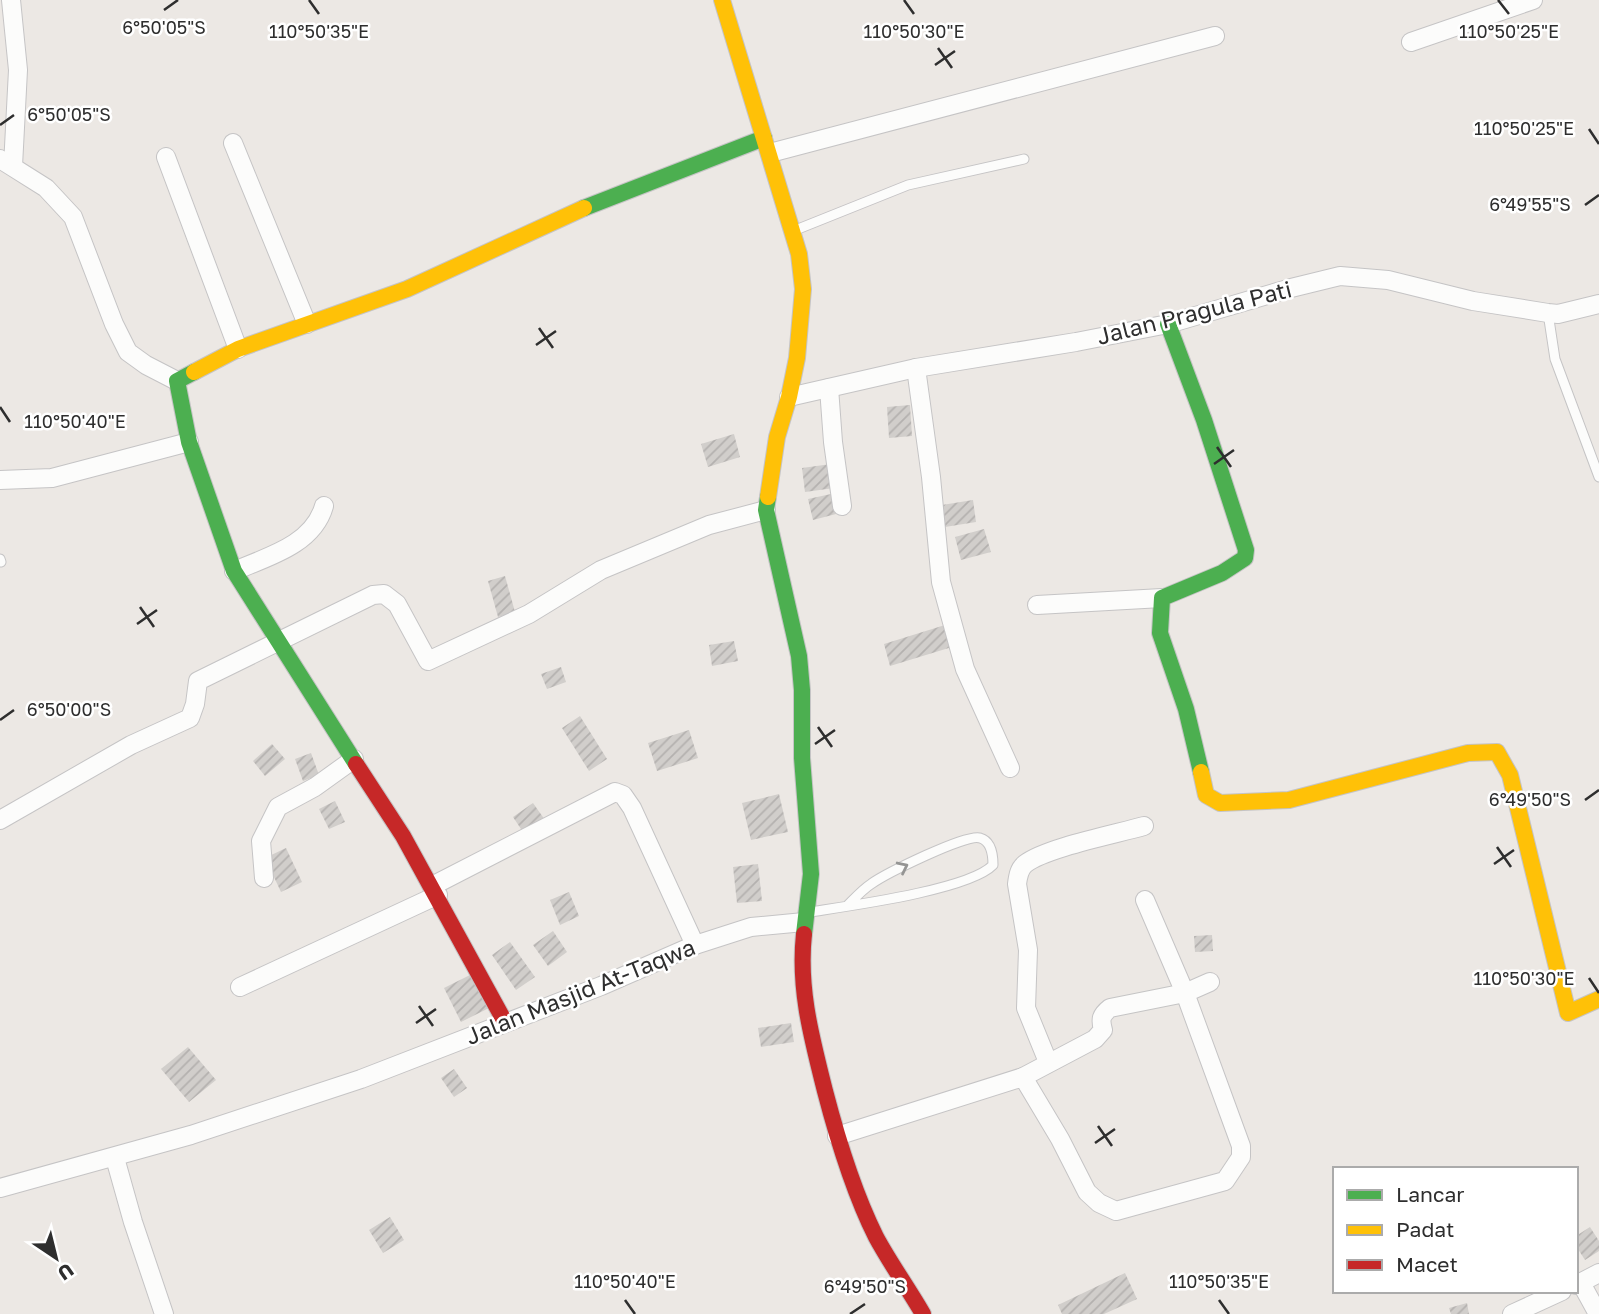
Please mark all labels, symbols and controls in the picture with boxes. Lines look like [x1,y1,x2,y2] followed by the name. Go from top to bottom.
[122,16,206,38] text: 6°50'05"S
[269,20,369,42] text: 110°50'35"E
[864,20,964,42] text: 110°50'30"E
[1459,20,1559,42] text: 110°50'25"E
[27,103,111,125] text: 6°50'05"S
[1474,117,1574,139] text: 110°50'25"E
[1489,193,1571,215] text: 6°49'55"S
[1094,274,1294,350] street label: Jalan Pragula Pati
[24,410,126,432] text: 110°50'40"E
[27,698,111,720] text: 6°50'00"S
[1489,788,1571,810] text: 6°49'50"S
[895,861,908,875] one-way arrow
[461,932,699,1050] street label: Jalan Masjid At-Taqwa
[1474,967,1574,989] text: 110°50'30"E
[1333,1167,1578,1293] legend
[1396,1181,1464,1207] text: Lancar
[1396,1216,1454,1242] text: Padat
[21,1223,91,1293] north arrow
[1396,1251,1458,1277] text: Macet
[54,1259,78,1286] text: U
[574,1270,676,1292] text: 110°50'40"E
[1169,1270,1269,1292] text: 110°50'35"E
[824,1275,906,1297] text: 6°49'50"S

